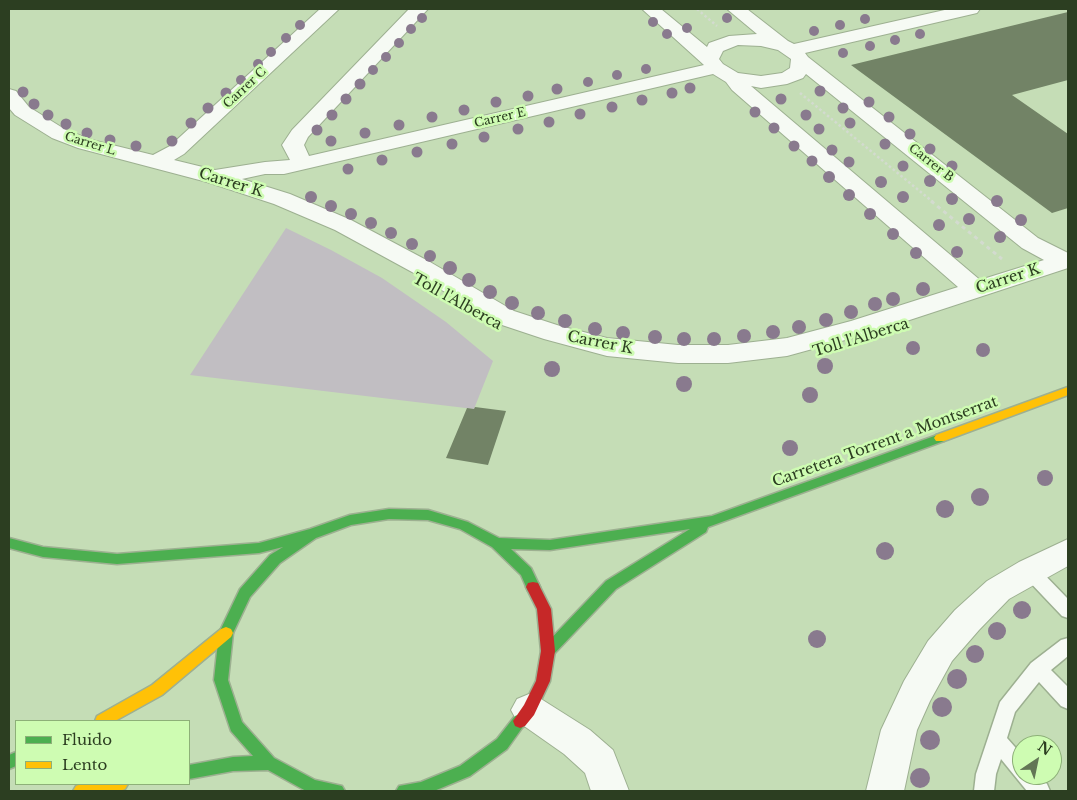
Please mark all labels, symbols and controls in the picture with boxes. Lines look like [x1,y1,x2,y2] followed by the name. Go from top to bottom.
[221,65,269,111] street label: Carrer C
[473,105,527,131] street label: Carrer E
[63,129,117,159] street label: Carrer L
[906,141,956,185] street label: Carrer B
[197,165,265,201] street label: Carrer K
[974,260,1042,298] street label: Carrer K
[409,270,505,334] street label: Toll l'Alberca
[811,315,911,361] street label: Toll l'Alberca
[566,328,634,358] street label: Carrer K
[770,393,1000,491] street label: Carretera Torrent a Montserrat
[15,720,190,785] legend
[62,730,112,749] text: Fluido
[1012,735,1062,785] north arrow
[1034,737,1055,760] text: N
[62,755,107,774] text: Lento

